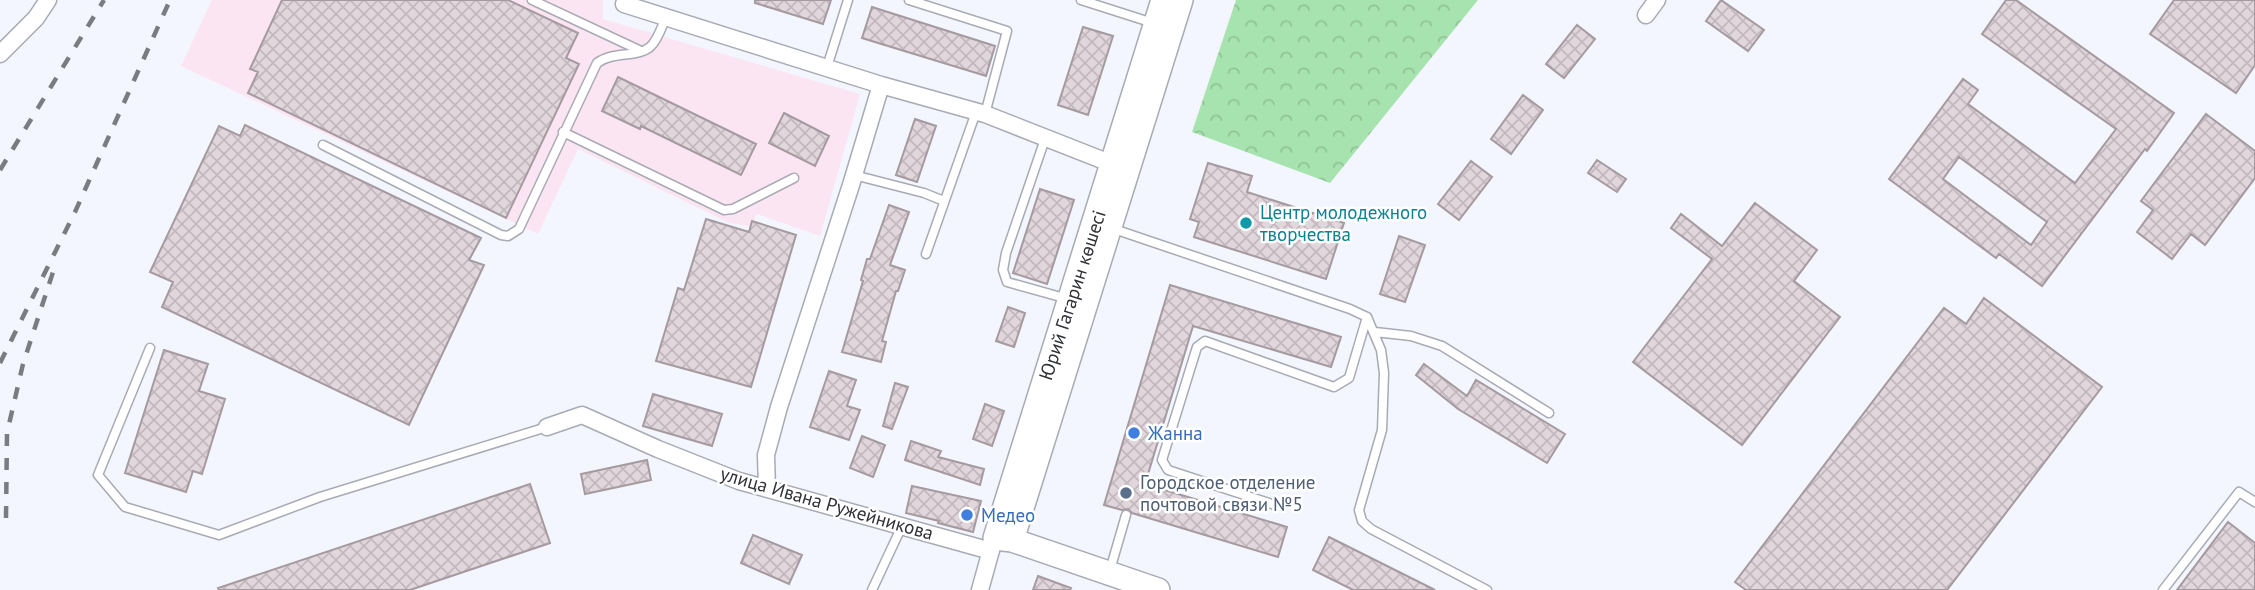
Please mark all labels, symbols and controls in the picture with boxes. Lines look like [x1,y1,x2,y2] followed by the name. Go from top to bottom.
[1260,200,1427,246] place label: Центр молодежного творчества
[1033,207,1111,383] street label: Юрий Гагарин көшесі
[1238,215,1254,231] marker: Центр молодежного творчества
[1147,421,1203,445] place label: Жанна
[1126,425,1142,441] marker: Жанна
[718,461,936,545] street label: улица Ивана Ружейникова
[1140,470,1316,516] place label: Городское отделение почтовой связи №5
[1118,485,1134,501] marker: Городское отделение почтовой связи №5
[981,503,1035,527] place label: Медео
[959,507,975,523] marker: Медео

